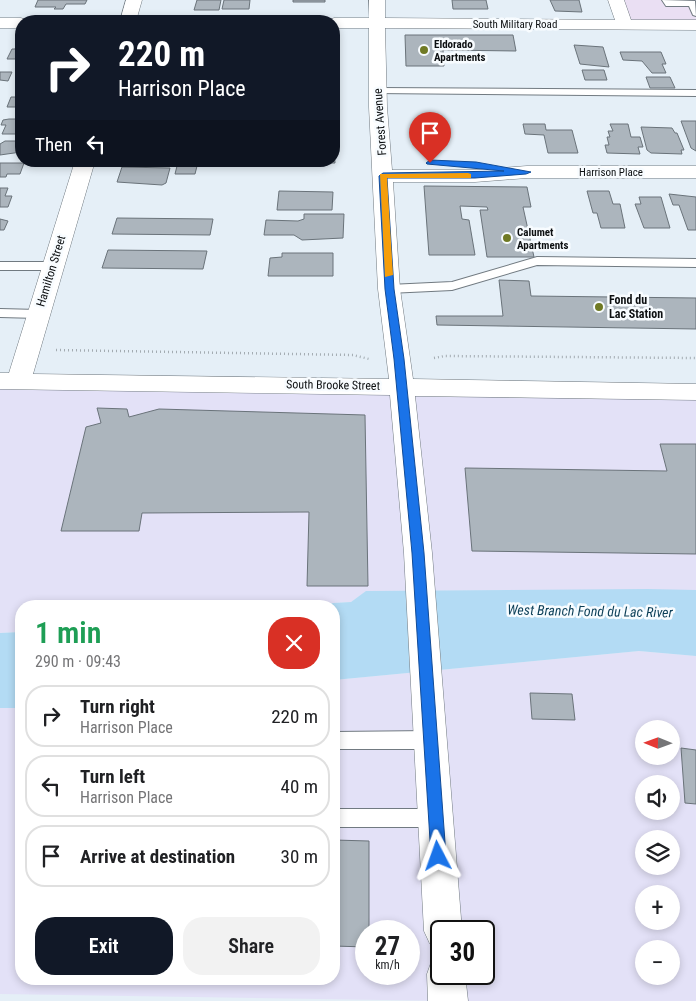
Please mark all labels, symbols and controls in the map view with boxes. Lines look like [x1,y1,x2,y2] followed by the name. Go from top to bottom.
[473,18,557,31] street label: South Military Road
[118,34,205,75] text: 220 m
[35,35,100,100] icon: right
[434,38,485,64] place label: Eldorado Apartments
[418,44,430,56] marker: Eldorado Apartments
[118,76,246,101] text: Harrison Place
[371,88,389,156] street label: Forest Avenue
[409,112,451,163] pin
[416,119,444,147] icon: arrive
[82,130,110,158] icon: left
[35,133,72,156] text: Then
[579,166,643,179] street label: Harrison Place
[517,226,568,252] place label: Calumet Apartments
[501,232,513,244] marker: Calumet Apartments
[34,233,69,308] street label: Hamilton Street
[609,293,663,321] place label: Fond du Lac Station
[593,301,605,313] marker: Fond du Lac Station
[286,377,381,393] street label: South Brooke Street
[507,602,674,620] water label: West Branch Fond du Lac River
[35,615,101,650] text: 1 min
[268,617,320,669] button: close
[35,652,121,671] text: 290 m · 09:43
[80,695,155,718] text: Turn right
[37,702,65,730] icon: right
[271,705,318,728] text: 220 m
[80,718,173,737] text: Harrison Place
[635,720,680,765] north arrow
[635,720,680,985] map controls
[80,765,145,788] text: Turn left
[37,772,65,800] icon: left
[281,775,318,798] text: 40 m
[635,775,680,820] button: sound
[80,788,173,807] text: Harrison Place
[411,829,463,881] position arrow
[635,830,680,875] button: layers
[37,842,65,870] icon: arrive
[80,845,235,868] text: Arrive at destination
[281,845,318,868] text: 30 m
[635,885,680,930] button: +
[35,917,173,975] button: Exit
[183,917,320,975] button: Share
[430,920,495,985] speed limit sign: 30
[375,932,400,961] text: 27
[635,940,680,985] button: −
[375,958,400,972] text: km/h

